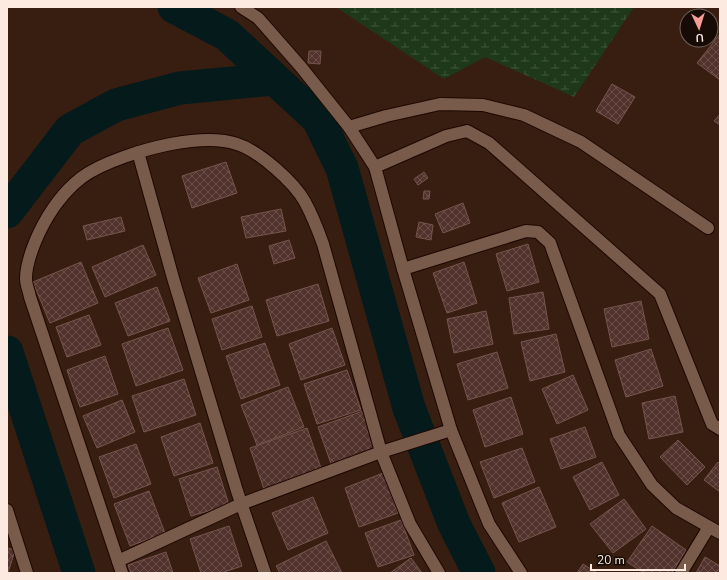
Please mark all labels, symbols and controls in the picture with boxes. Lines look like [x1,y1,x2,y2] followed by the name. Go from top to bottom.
[679,8,719,48] north arrow
[695,30,704,45] text: U
[591,546,685,572] scale bar
[597,552,625,568] text: 20 m

